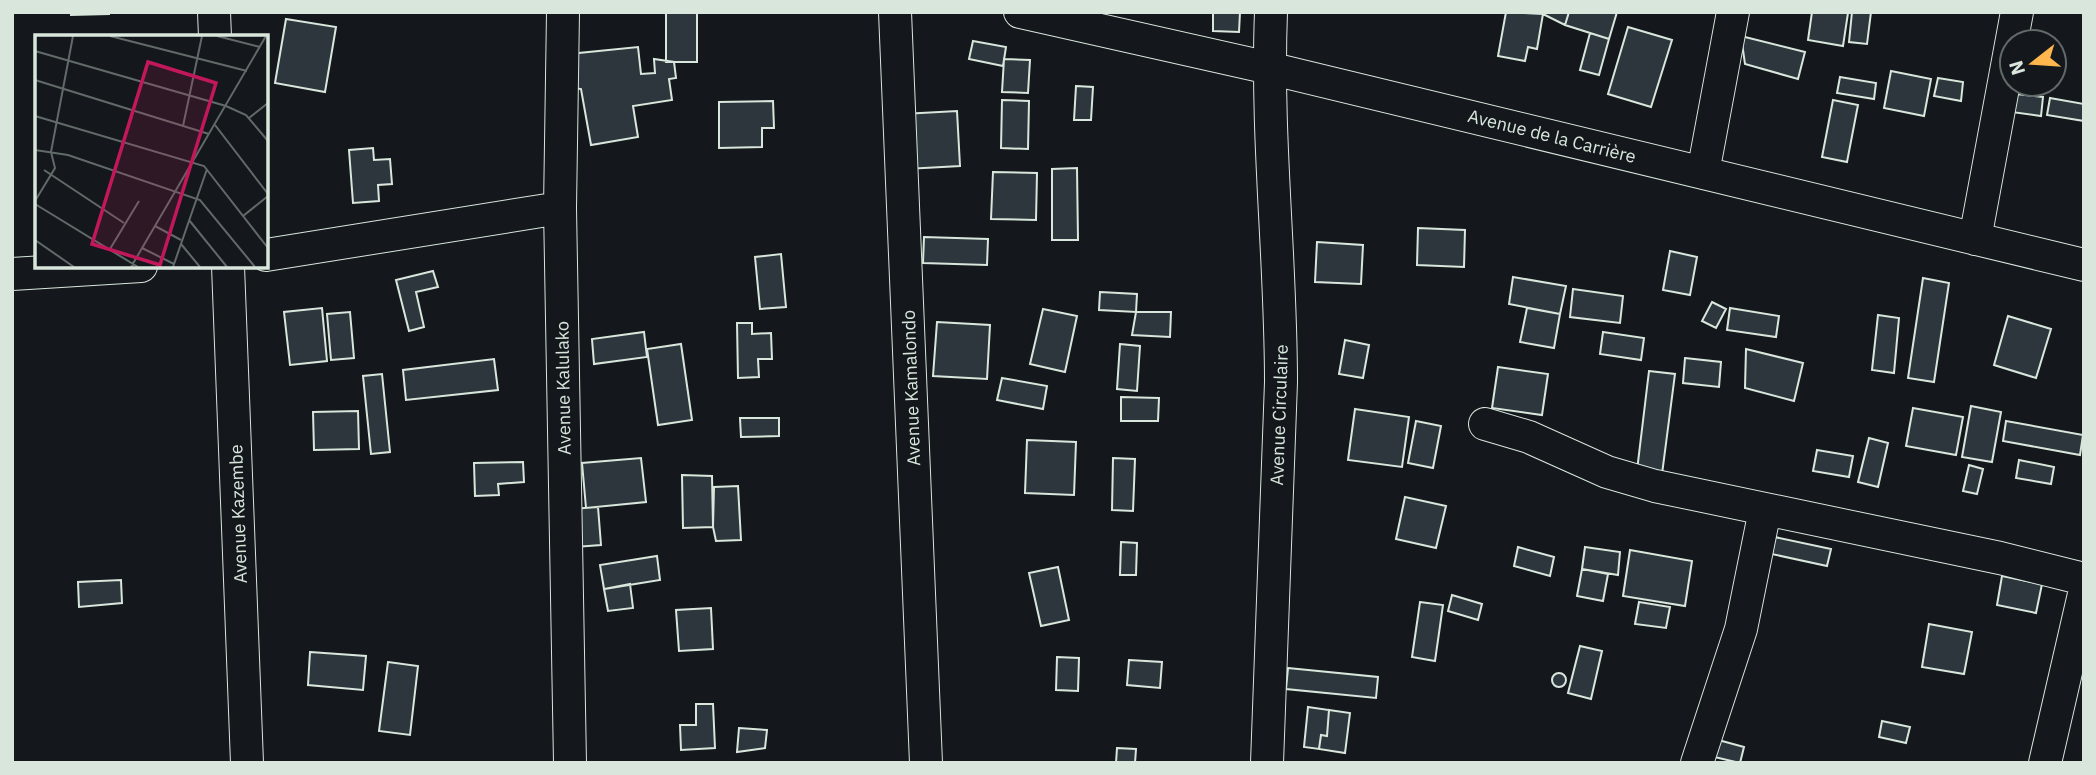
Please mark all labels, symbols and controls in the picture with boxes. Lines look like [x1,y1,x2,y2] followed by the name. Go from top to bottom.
[1998,28,2068,98] north arrow
[35,35,268,268] inset map
[2003,58,2030,78] text: N
[1466,104,1639,168] street label: Avenue de la Carrière
[897,310,925,466] street label: Avenue Kamalondo
[550,321,576,455] street label: Avenue Kalulako
[1265,344,1293,486] street label: Avenue Circulaire
[224,444,252,584] street label: Avenue Kazembe

